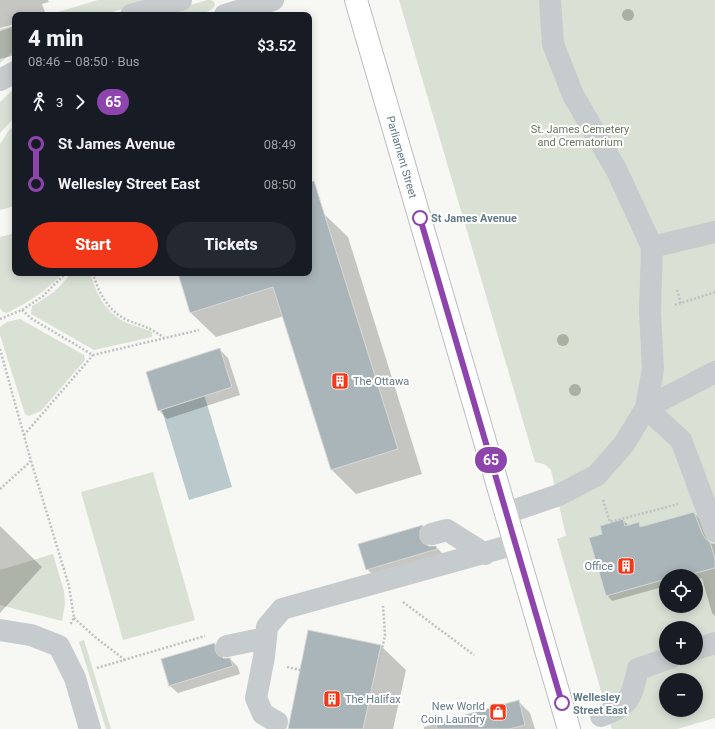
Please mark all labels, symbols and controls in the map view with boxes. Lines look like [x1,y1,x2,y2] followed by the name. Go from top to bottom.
[28,26,83,51] text: 4 min
[257,37,296,55] text: $3.52
[28,54,140,69] text: 08:46 – 08:50 · Bus
[28,91,50,113] icon: walk
[69,91,91,113] icon: forward
[105,94,121,110] text: 65
[56,95,63,110] text: 3
[384,115,420,200] street label: Parliament Street
[531,123,630,149] park label: St. James Cemetery and Crematorium
[58,135,175,153] text: St James Avenue
[264,137,296,152] text: 08:49
[58,175,200,193] text: Wellesley Street East
[264,177,296,192] text: 08:50
[412,210,428,226] marker: St James Avenue
[431,212,517,225] place label: St James Avenue
[28,222,158,268] button: Start
[166,222,296,268] button: Tickets
[330,371,350,391] building icon: The Ottawa
[353,375,409,388] place label: The Ottawa
[473,447,509,473] line badge: 65
[483,452,499,468] text: 65
[616,556,636,576] building icon: Office
[584,560,613,573] place label: Office
[659,569,703,717] map controls
[659,569,703,613] button: locate
[659,621,703,665] button: +
[659,673,703,717] button: −
[322,689,342,709] building icon: The Halifax
[573,691,627,717] place label: Wellesley Street East
[345,693,401,706] place label: The Halifax
[554,695,570,711] marker: Wellesley Street East
[421,700,486,726] place label: New World Coin Laundry
[488,702,508,722] shop icon: New World Coin Laundry

